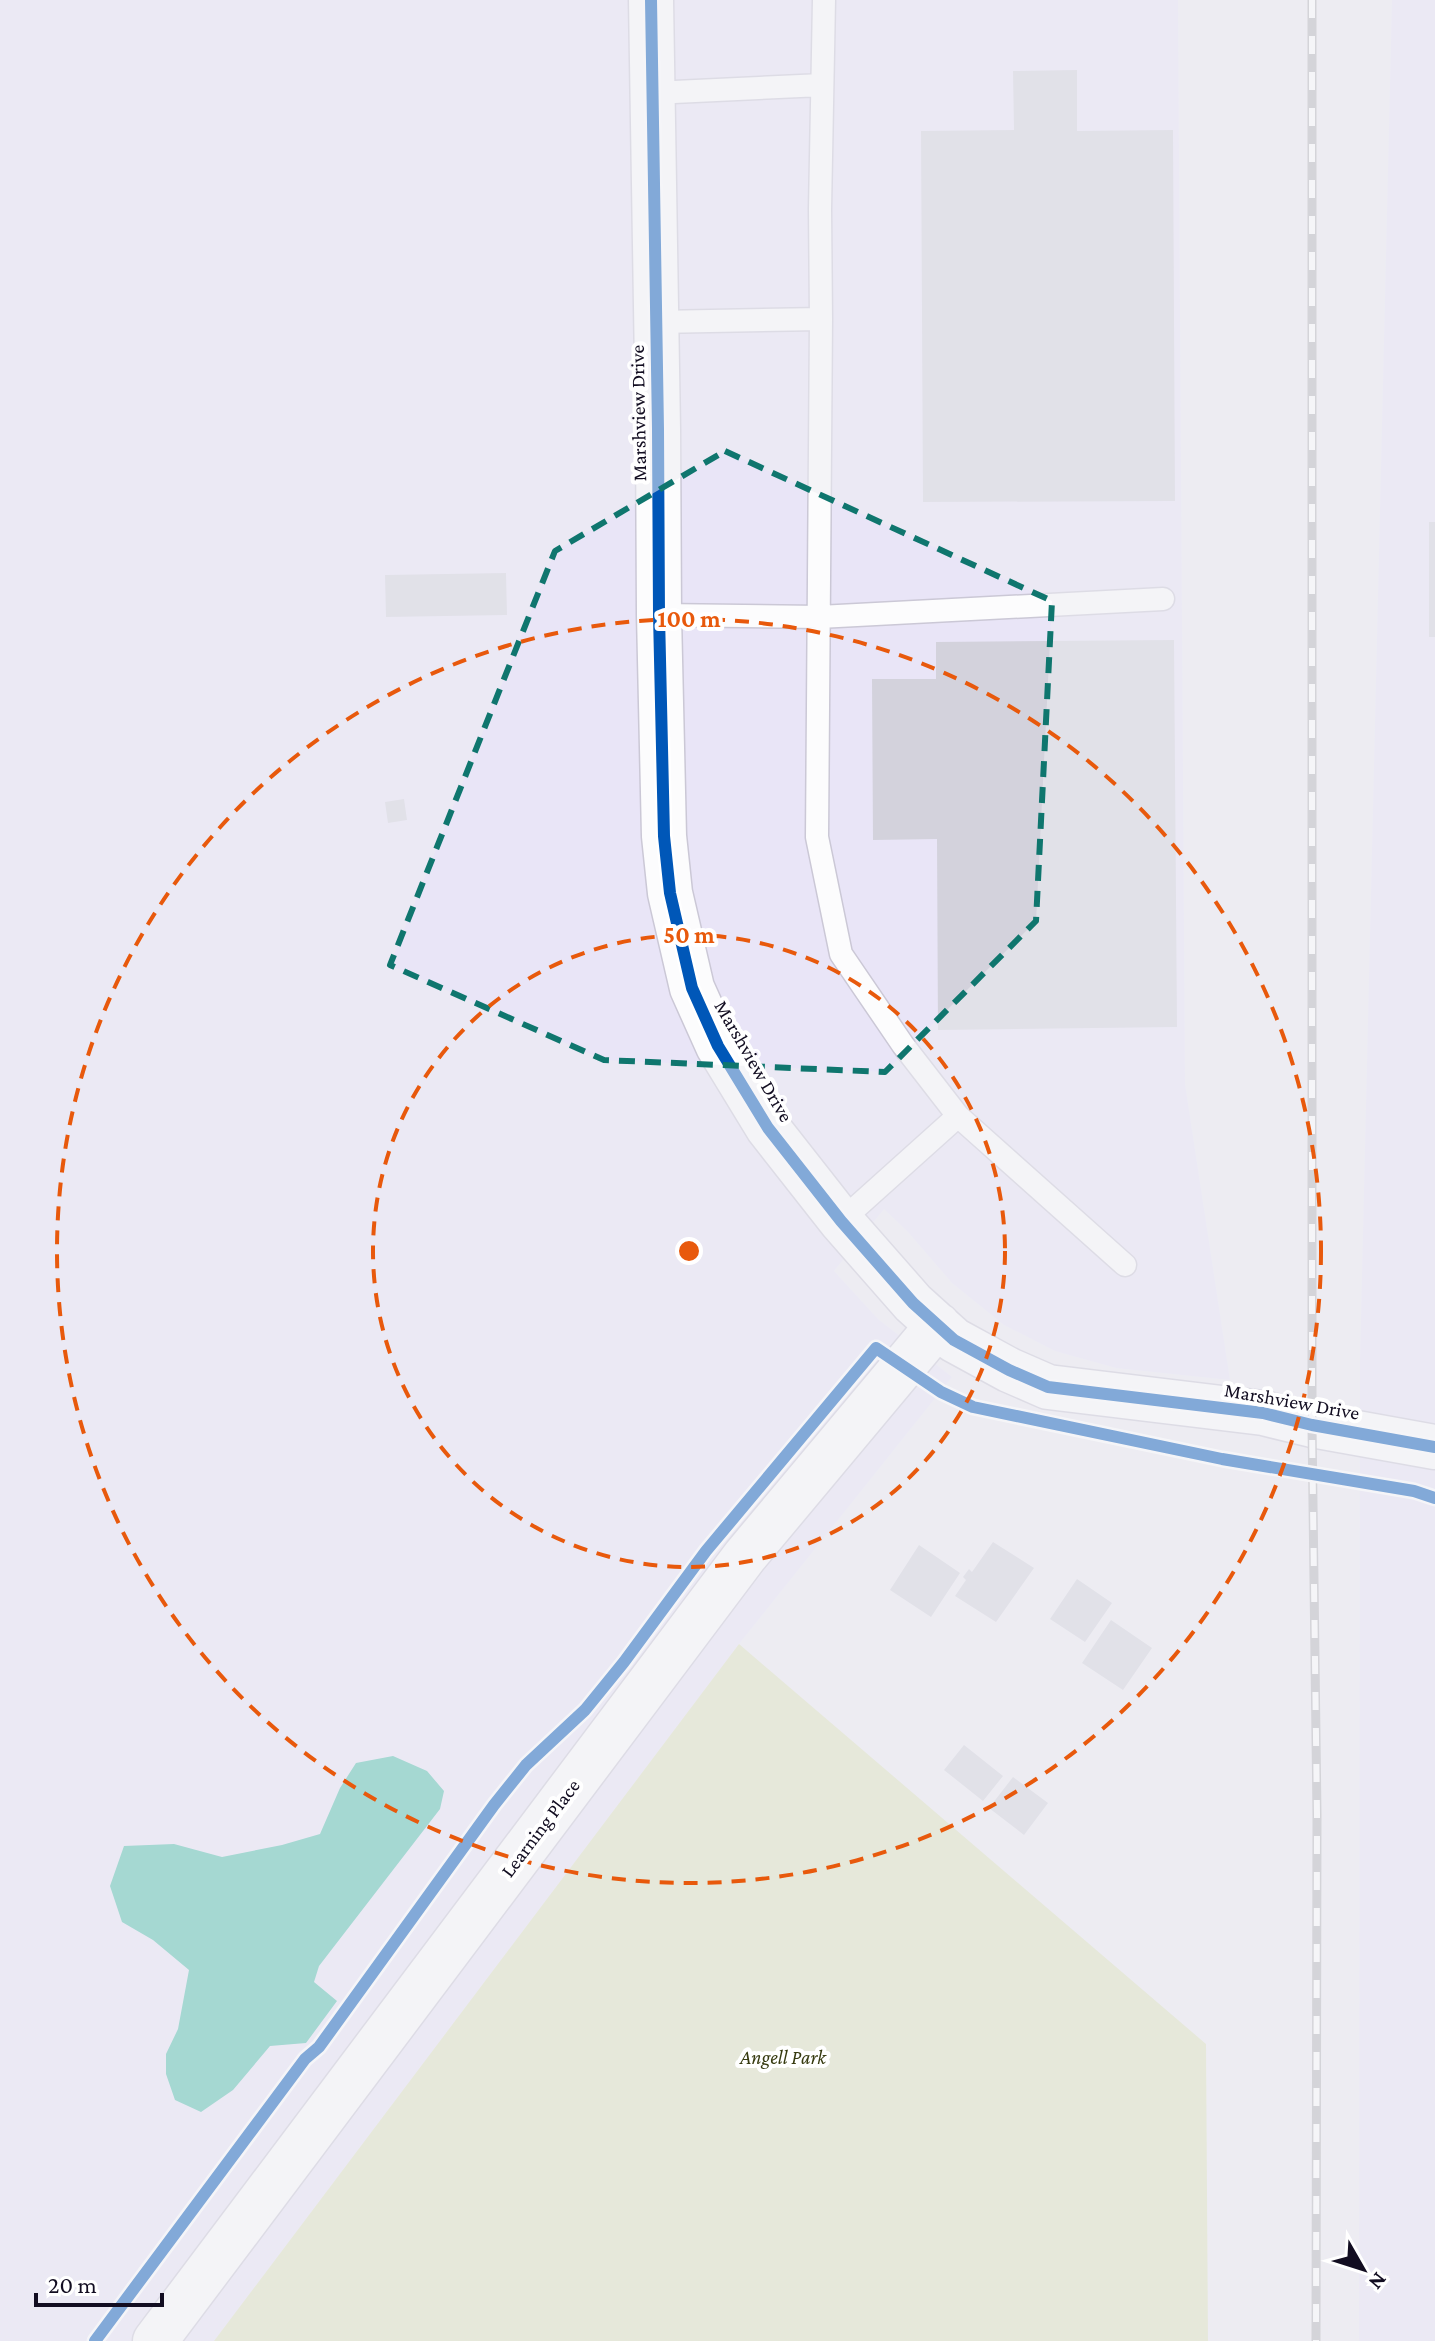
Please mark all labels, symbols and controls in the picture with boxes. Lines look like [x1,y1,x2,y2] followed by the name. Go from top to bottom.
[626,344,650,481] street label: Marshview Drive
[657,605,721,632] text: 100 m
[663,921,715,948] text: 50 m
[710,996,798,1126] street label: Marshview Drive
[675,1237,703,1265] centre of rings
[1223,1378,1361,1424] street label: Marshview Drive
[496,1775,585,1882] street label: Learning Place
[739,2046,827,2069] park label: Angell Park
[1323,2229,1403,2309] north arrow
[36,2257,162,2307] scale bar
[1364,2268,1393,2295] text: N
[48,2271,97,2298] text: 20 m

